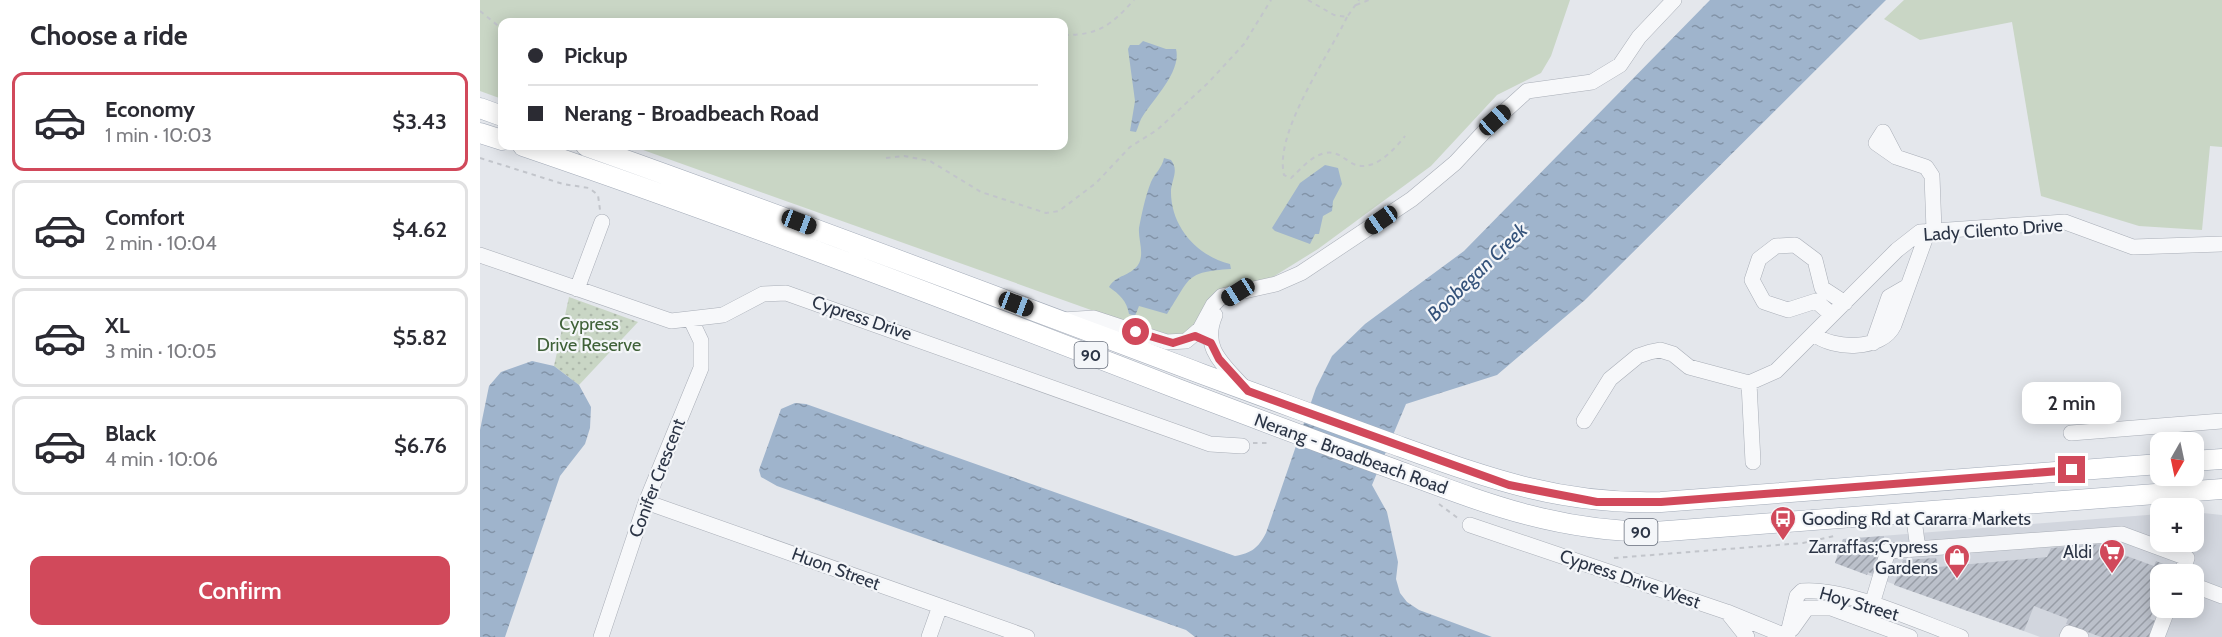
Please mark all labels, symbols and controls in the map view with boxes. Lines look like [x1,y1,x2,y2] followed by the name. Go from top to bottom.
[30,19,188,52] text: Choose a ride
[564,42,628,69] text: Pickup
[33,95,87,149] icon: car
[105,96,195,123] text: Economy
[564,100,819,127] text: Nerang - Broadbeach Road
[1476,101,1514,139] car
[392,108,447,135] text: $3.43
[105,123,212,147] text: 1 min · 10:03
[1361,202,1401,238] car
[33,203,87,257] icon: car
[105,204,184,231] text: Comfort
[779,207,819,237] car
[1922,214,2064,246] street label: Lady Cilento Drive
[392,216,447,243] text: $4.62
[1422,217,1533,326] water label: Boobegan Creek
[105,231,217,255] text: 2 min · 10:04
[1218,275,1258,309] car
[996,289,1036,319] car
[809,291,915,345] street label: Cypress Drive
[33,311,87,365] icon: car
[105,312,130,339] text: XL
[537,313,641,356] park label: Cypress Drive Reserve
[1122,318,1149,345] route start
[393,324,447,351] text: $5.82
[105,339,216,363] text: 3 min · 10:05
[1074,342,1108,368] road number: 90
[2022,383,2122,425] callout: 2 min
[2047,391,2096,415] text: 2 min
[1251,409,1451,499] street label: Nerang - Broadbeach Road
[624,415,690,541] street label: Conifer Crescent
[33,419,87,473] icon: car
[105,420,156,447] text: Black
[394,432,447,459] text: $6.76
[2150,432,2204,486] north arrow
[2150,432,2204,618] map controls
[105,447,218,471] text: 4 min · 10:06
[2058,456,2085,483] route end
[2150,498,2204,552] button: +
[1768,504,1798,542] bus stop icon: Gooding Rd at Cararra Markets
[1802,508,2031,530] place label: Gooding Rd at Cararra Markets
[1624,519,1658,545] road number: 90
[1808,536,1938,579] place label: Zarraffas;Cypress Gardens
[2097,537,2127,575] supermarket icon: Aldi
[2063,541,2092,563] place label: Aldi
[1942,542,1972,580] shop icon: Zarraffas;Cypress Gardens
[789,543,883,595] street label: Huon Street
[1557,545,1703,613] street label: Cypress Drive West
[30,556,450,625] button: Confirm
[2150,564,2204,618] button: −
[1817,582,1901,626] street label: Hoy Street

